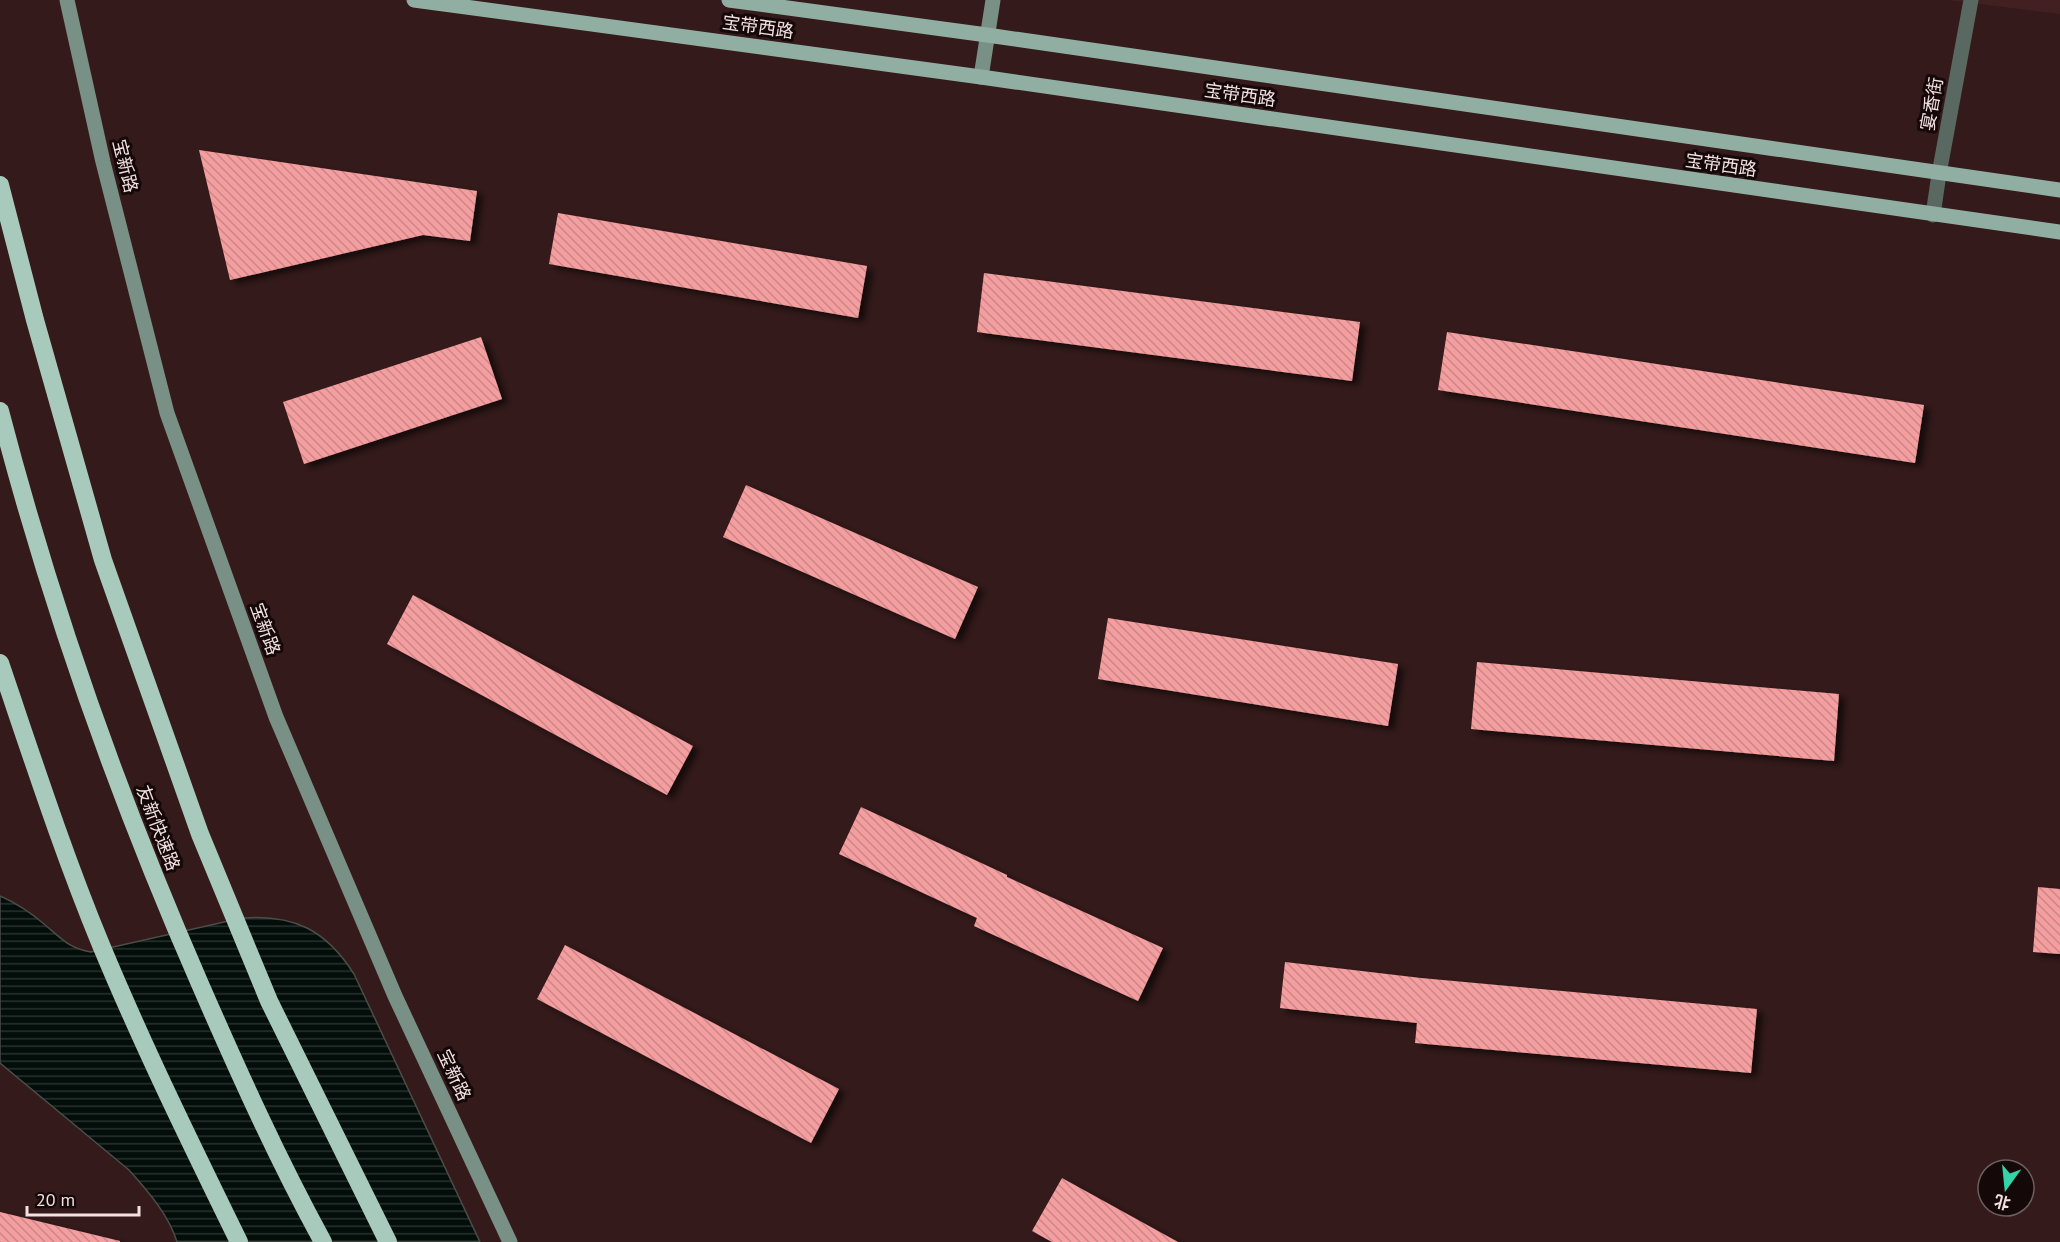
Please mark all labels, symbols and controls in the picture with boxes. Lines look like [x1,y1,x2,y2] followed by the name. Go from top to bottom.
[721,10,795,43] street label: 宝带西路
[1915,75,1948,132] street label: 宴香街
[1203,78,1277,111] street label: 宝带西路
[108,137,143,195] street label: 宝新路
[1684,148,1758,181] street label: 宝带西路
[245,600,286,658] street label: 宝新路
[132,782,185,874] street label: 友新快速路
[433,1045,476,1104] street label: 宝新路
[1976,1158,2036,1218] north arrow
[27,1179,140,1217] scale bar
[36,1188,75,1211] text: 20 m
[1992,1191,2012,1214] text: 北

